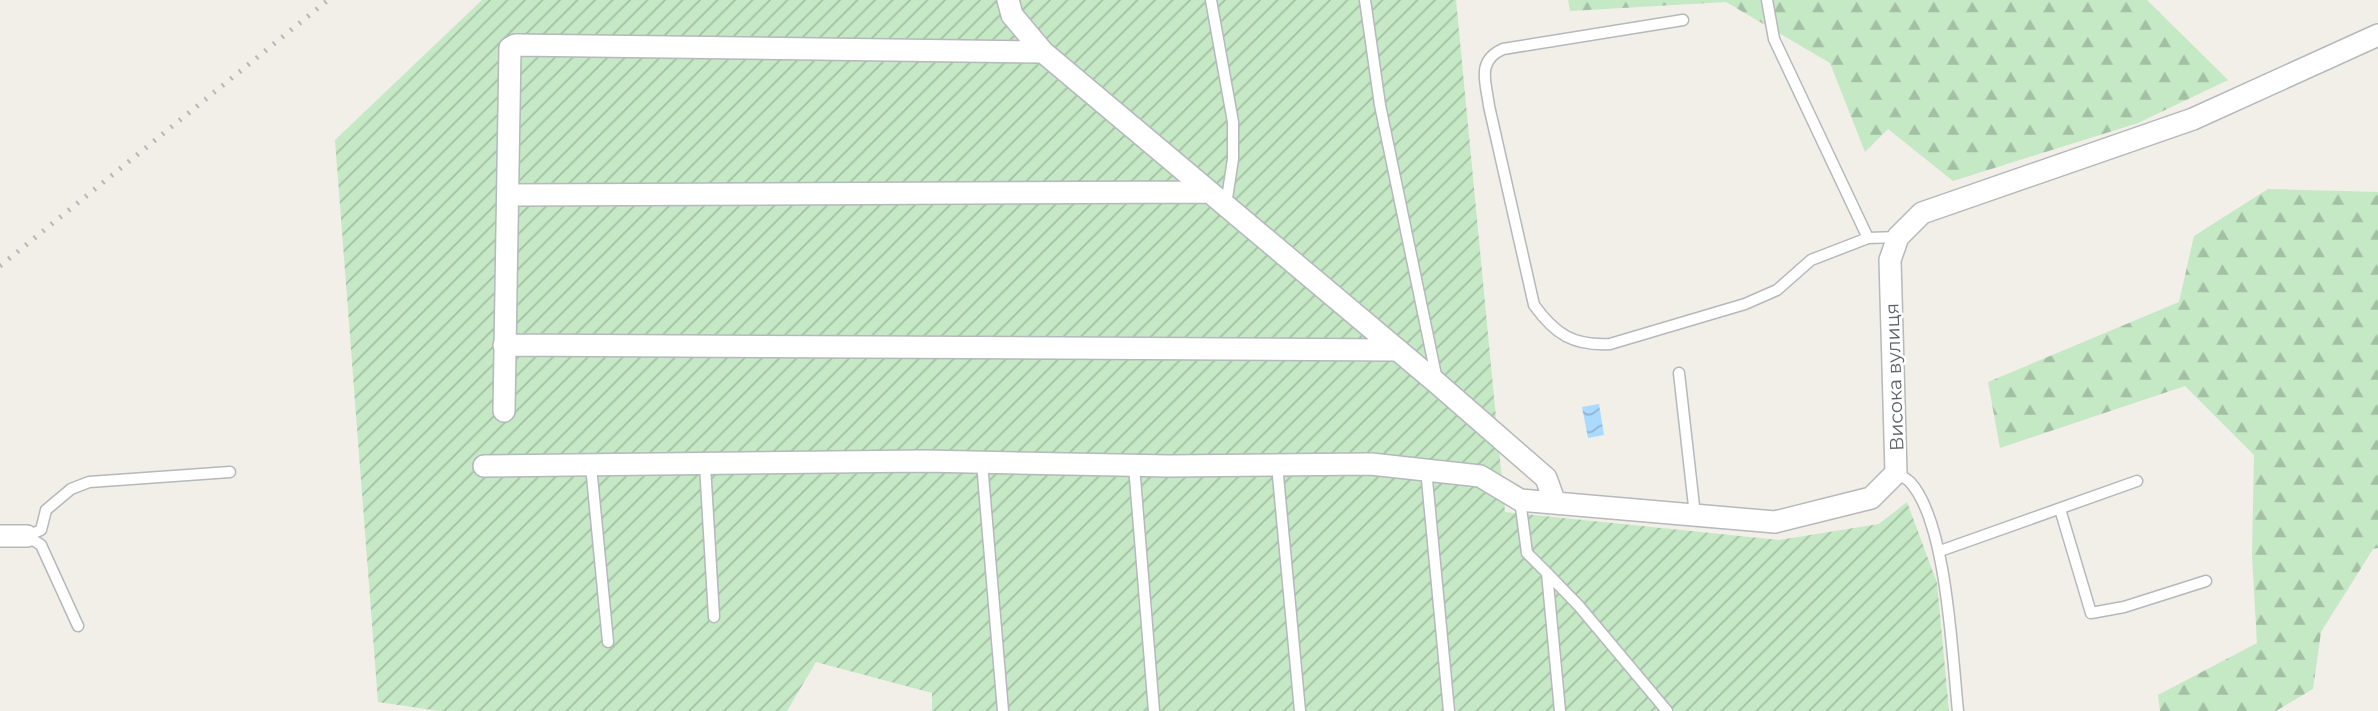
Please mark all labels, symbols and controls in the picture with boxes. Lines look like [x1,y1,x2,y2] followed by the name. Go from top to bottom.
[1880,303,1909,451] street label: Висока вулиця

